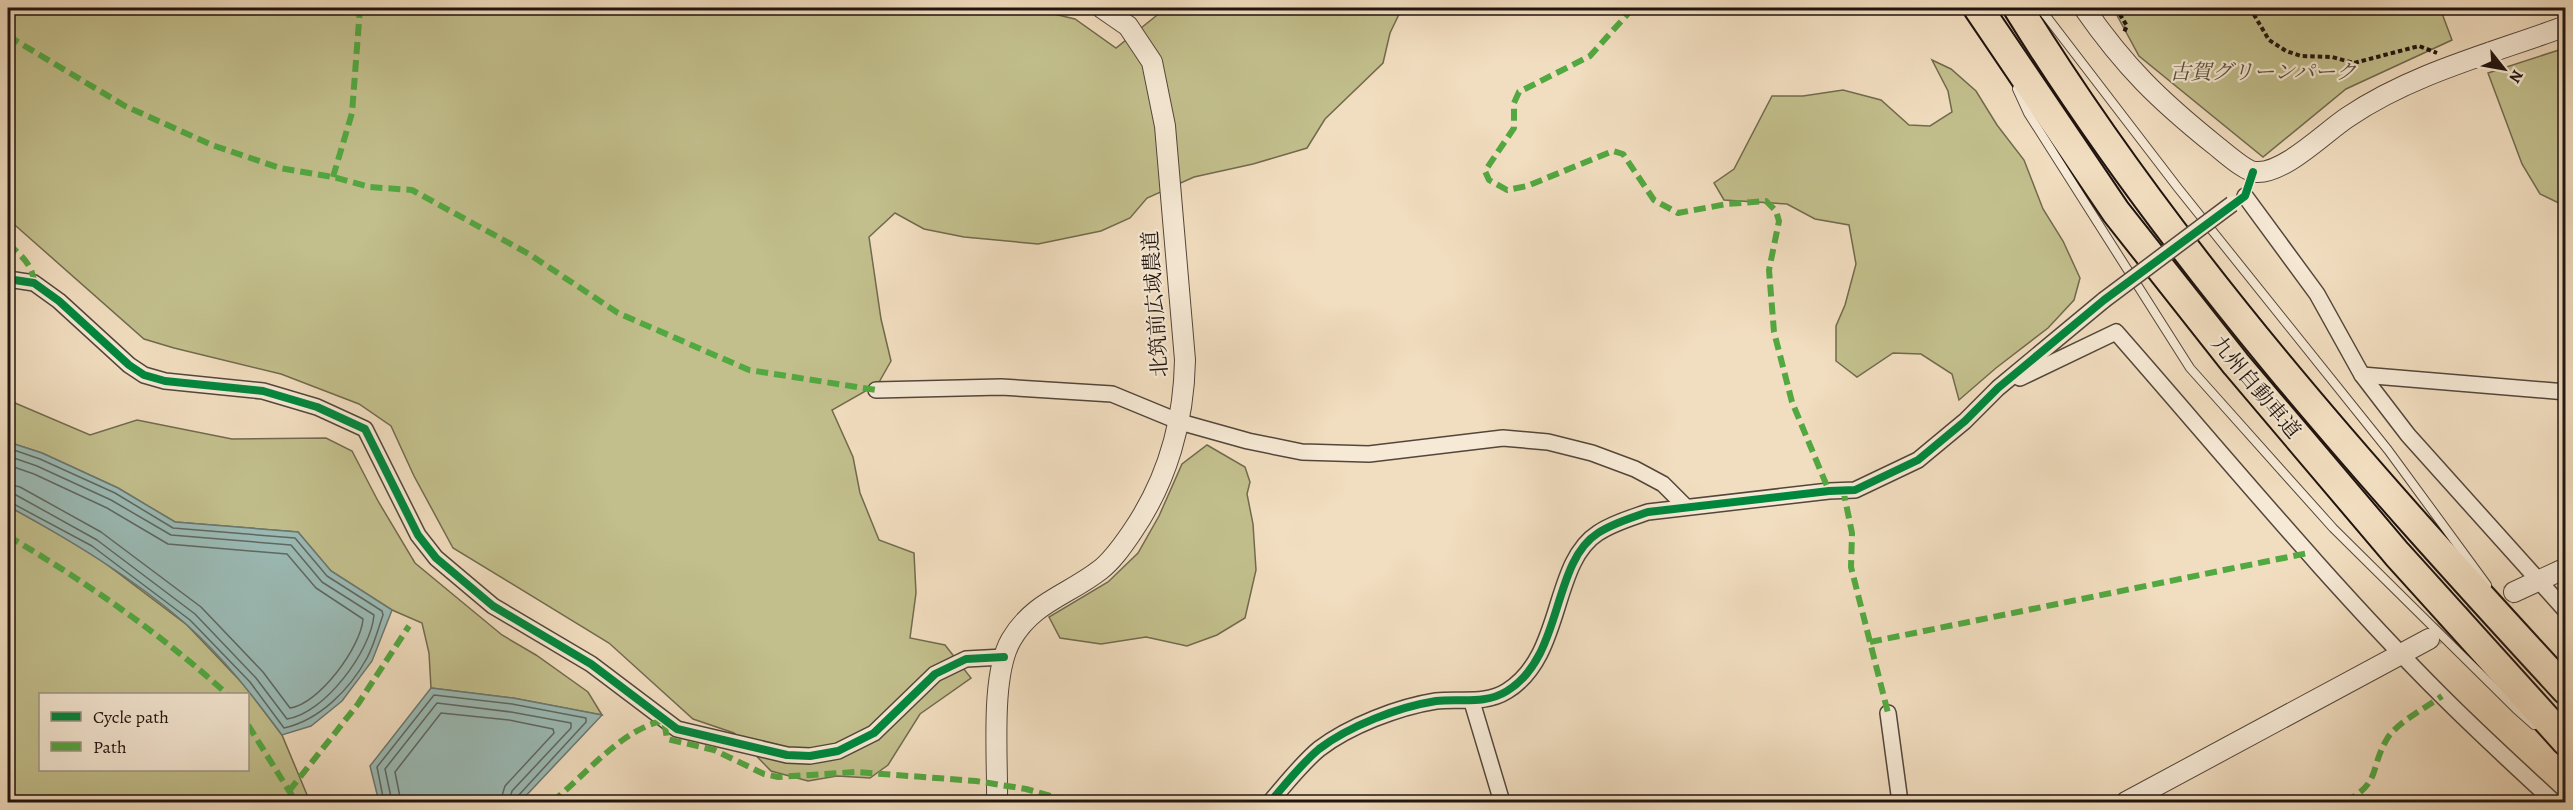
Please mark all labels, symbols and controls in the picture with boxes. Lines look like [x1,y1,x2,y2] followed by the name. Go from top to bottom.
[2474,39,2534,99] north arrow
[2169,58,2357,86] park label: 古賀グリーンパーク
[2503,66,2528,87] text: N
[1136,230,1174,378] street label: 北筑前広域農道
[2205,330,2307,444] street label: 九州自動車道
[39,693,249,771] legend
[93,705,169,729] text: Cycle path
[93,735,127,759] text: Path

